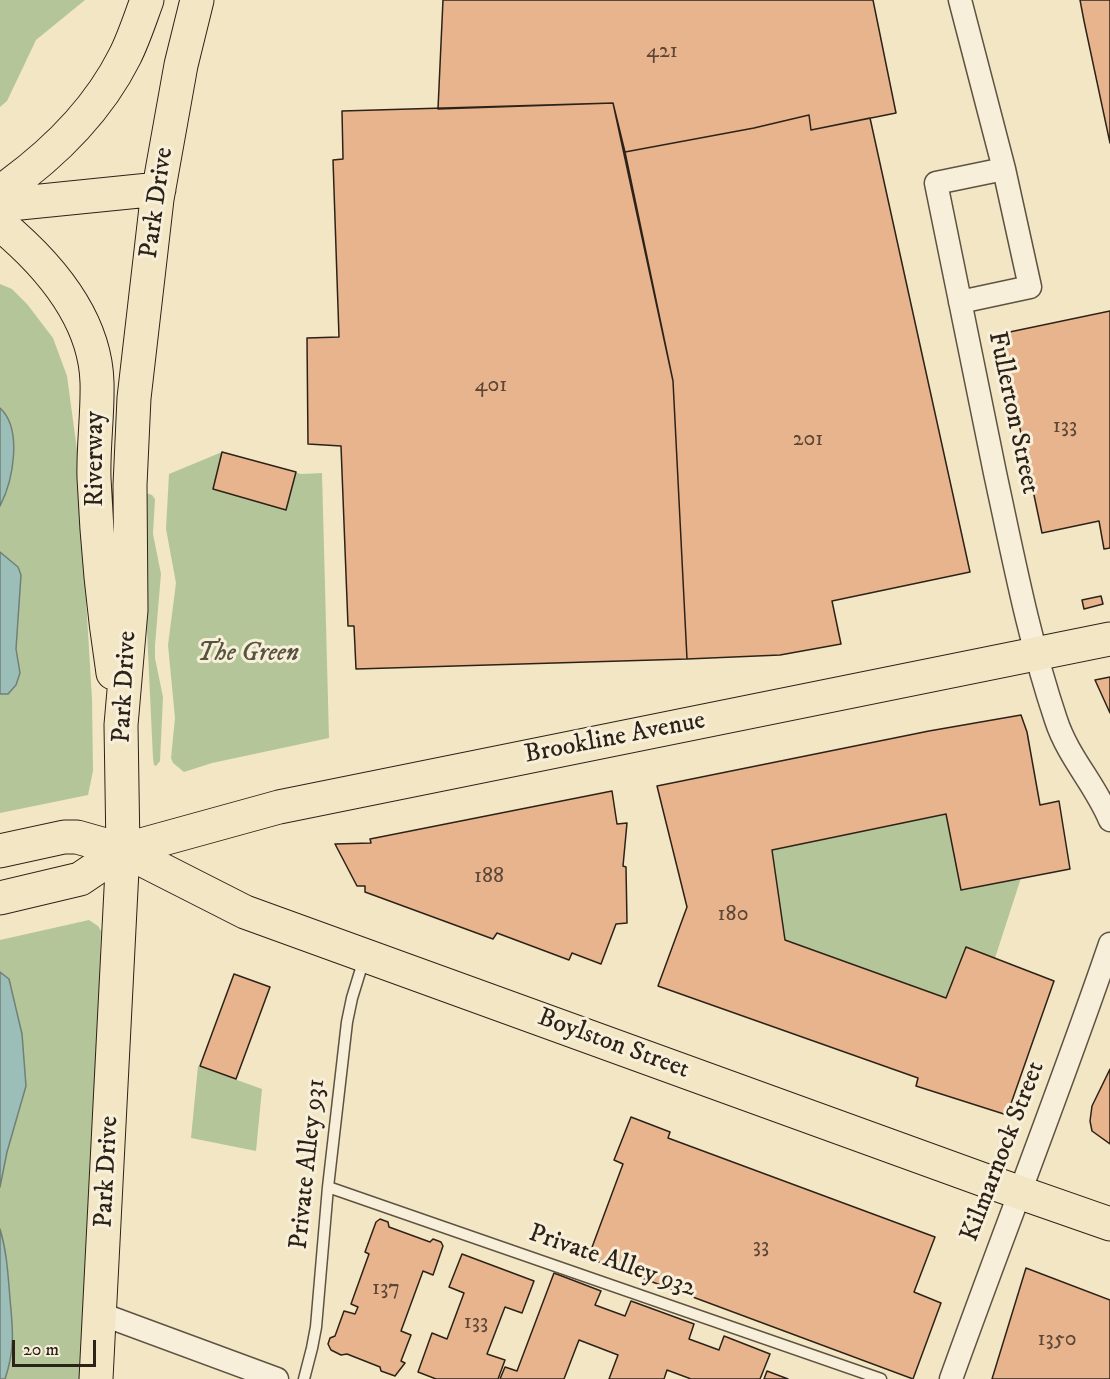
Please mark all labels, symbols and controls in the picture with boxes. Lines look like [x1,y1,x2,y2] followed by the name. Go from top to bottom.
[646,39,678,65] house number: 421
[135,145,181,261] street label: Park Drive
[980,329,1044,497] street label: Fullerton Street
[475,373,507,399] house number: 401
[81,411,113,507] street label: Riverway
[1053,414,1077,440] house number: 133
[793,427,823,453] house number: 201
[107,630,145,744] street label: Park Drive
[197,639,299,671] park label: The Green
[522,706,708,772] street label: Brookline Avenue
[474,864,504,890] house number: 188
[718,902,748,928] house number: 180
[533,1003,693,1087] street label: Boylston Street
[955,1058,1053,1246] street label: Kilmarnock Street
[285,1077,333,1251] street label: Private Alley 931
[89,1115,127,1229] street label: Park Drive
[524,1219,700,1305] street label: Private Alley 932
[753,1234,769,1260] house number: 33
[372,1276,400,1302] house number: 137
[464,1310,488,1336] house number: 133
[1037,1327,1077,1353] house number: 1350
[15,1328,99,1366] scale bar
[23,1339,59,1361] text: 20 m

